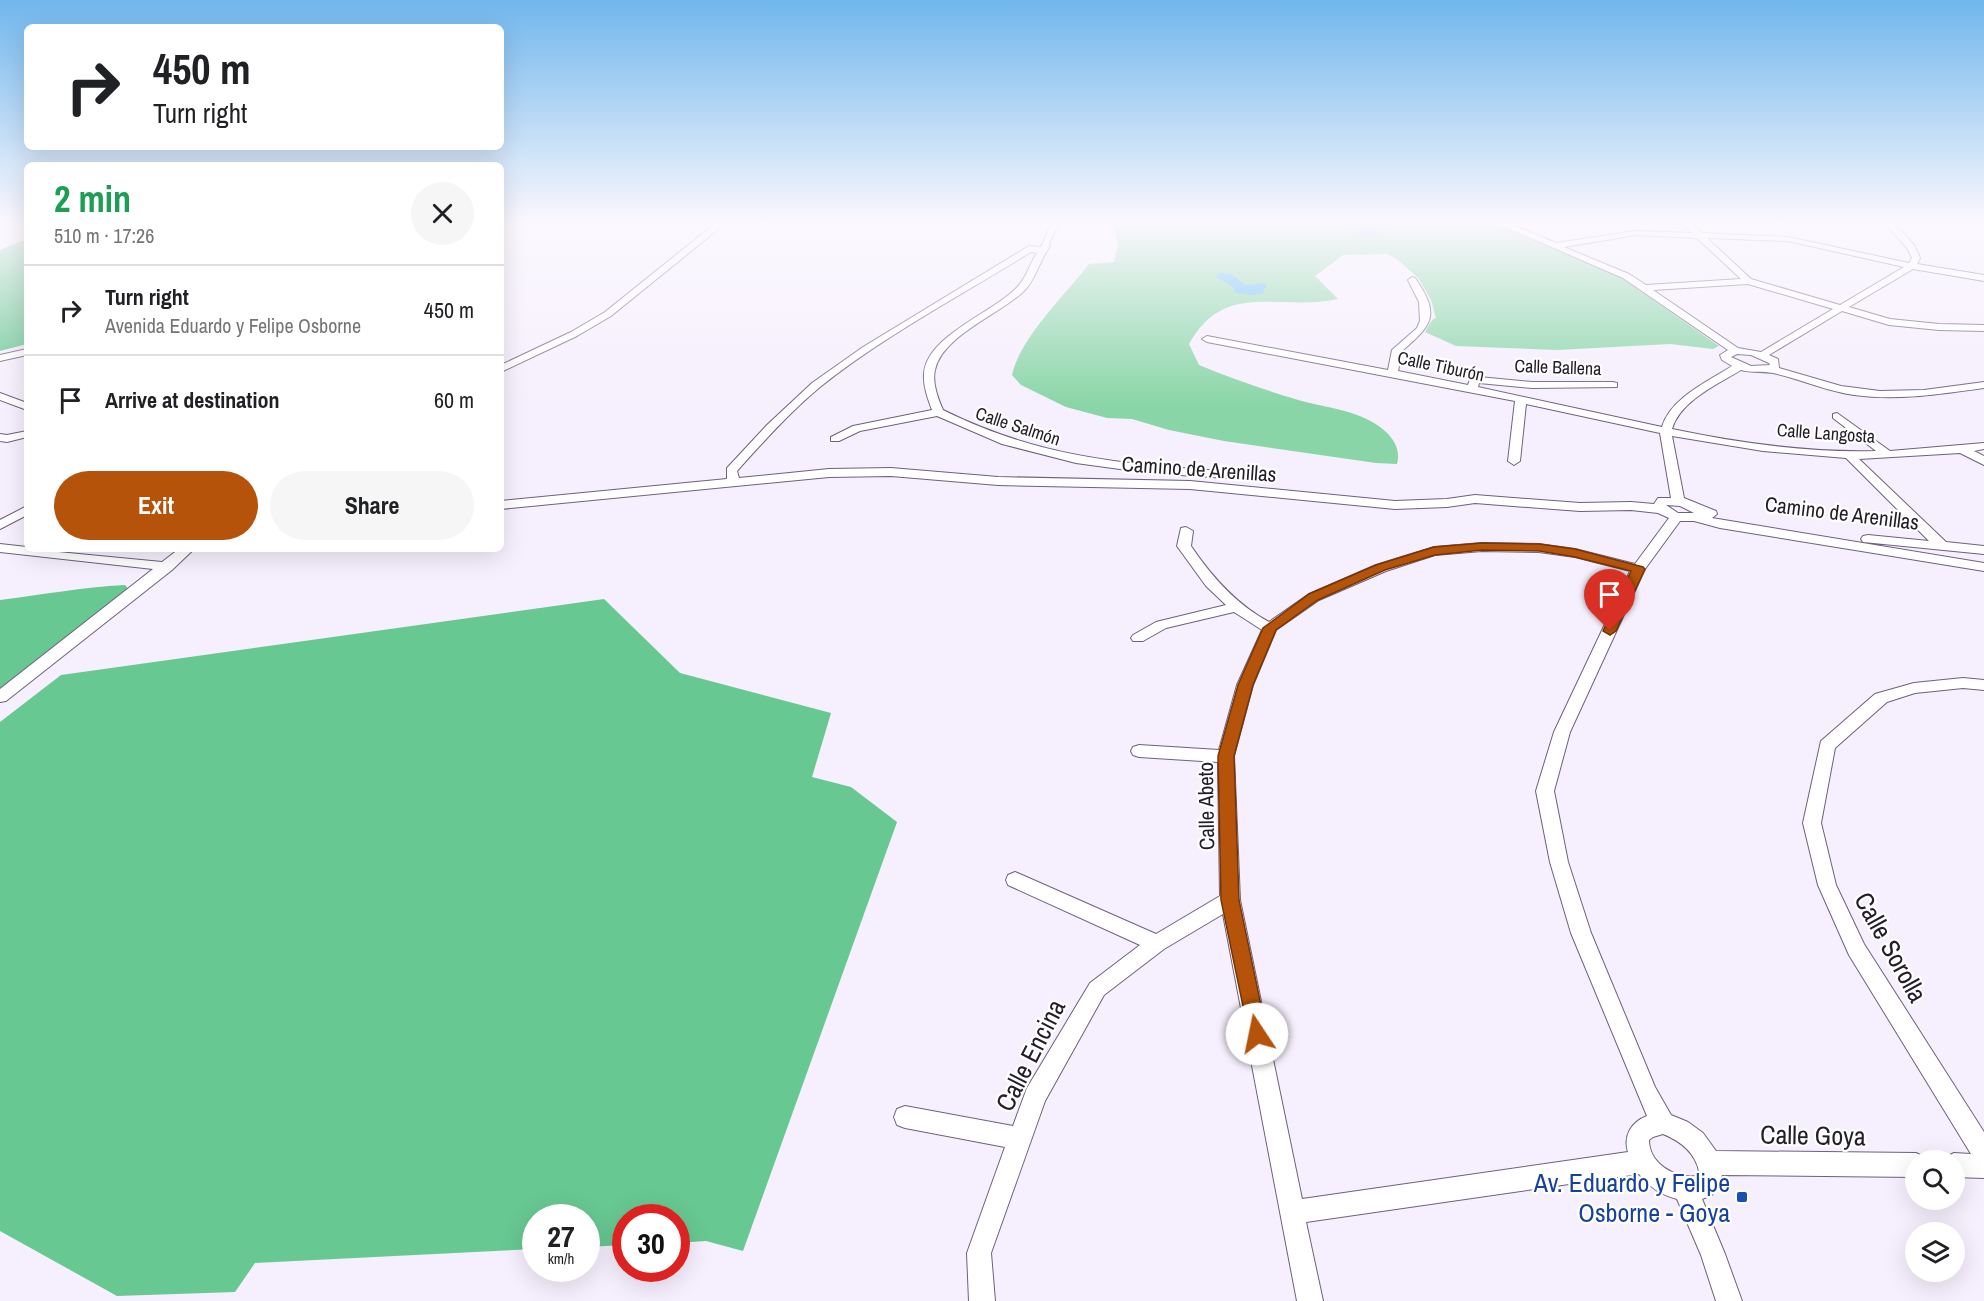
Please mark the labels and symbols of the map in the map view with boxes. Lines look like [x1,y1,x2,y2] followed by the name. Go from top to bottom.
[1395,345,1487,387] street label: Calle Tiburón
[1514,353,1602,381] street label: Calle Ballena
[972,401,1064,451] street label: Calle Salmón
[1776,417,1876,449] street label: Calle Langosta
[1121,449,1277,489] street label: Camino de Arenillas
[1763,489,1921,537] street label: Camino de Arenillas
[1584,569,1635,631] pin
[1191,762,1221,850] street label: Calle Abeto
[1846,886,1936,1008] street label: Calle Sorolla
[987,993,1073,1117] street label: Calle Encina
[1225,1002,1289,1066] position arrow
[1760,1117,1866,1153] street label: Calle Goya
[1533,1165,1730,1230] place label: Av. Eduardo y Felipe Osborne - Goya
[1735,1190,1749,1204] marker: Av. Eduardo y Felipe Osborne - Goya
[612,1204,690,1282] speed limit sign: 30

